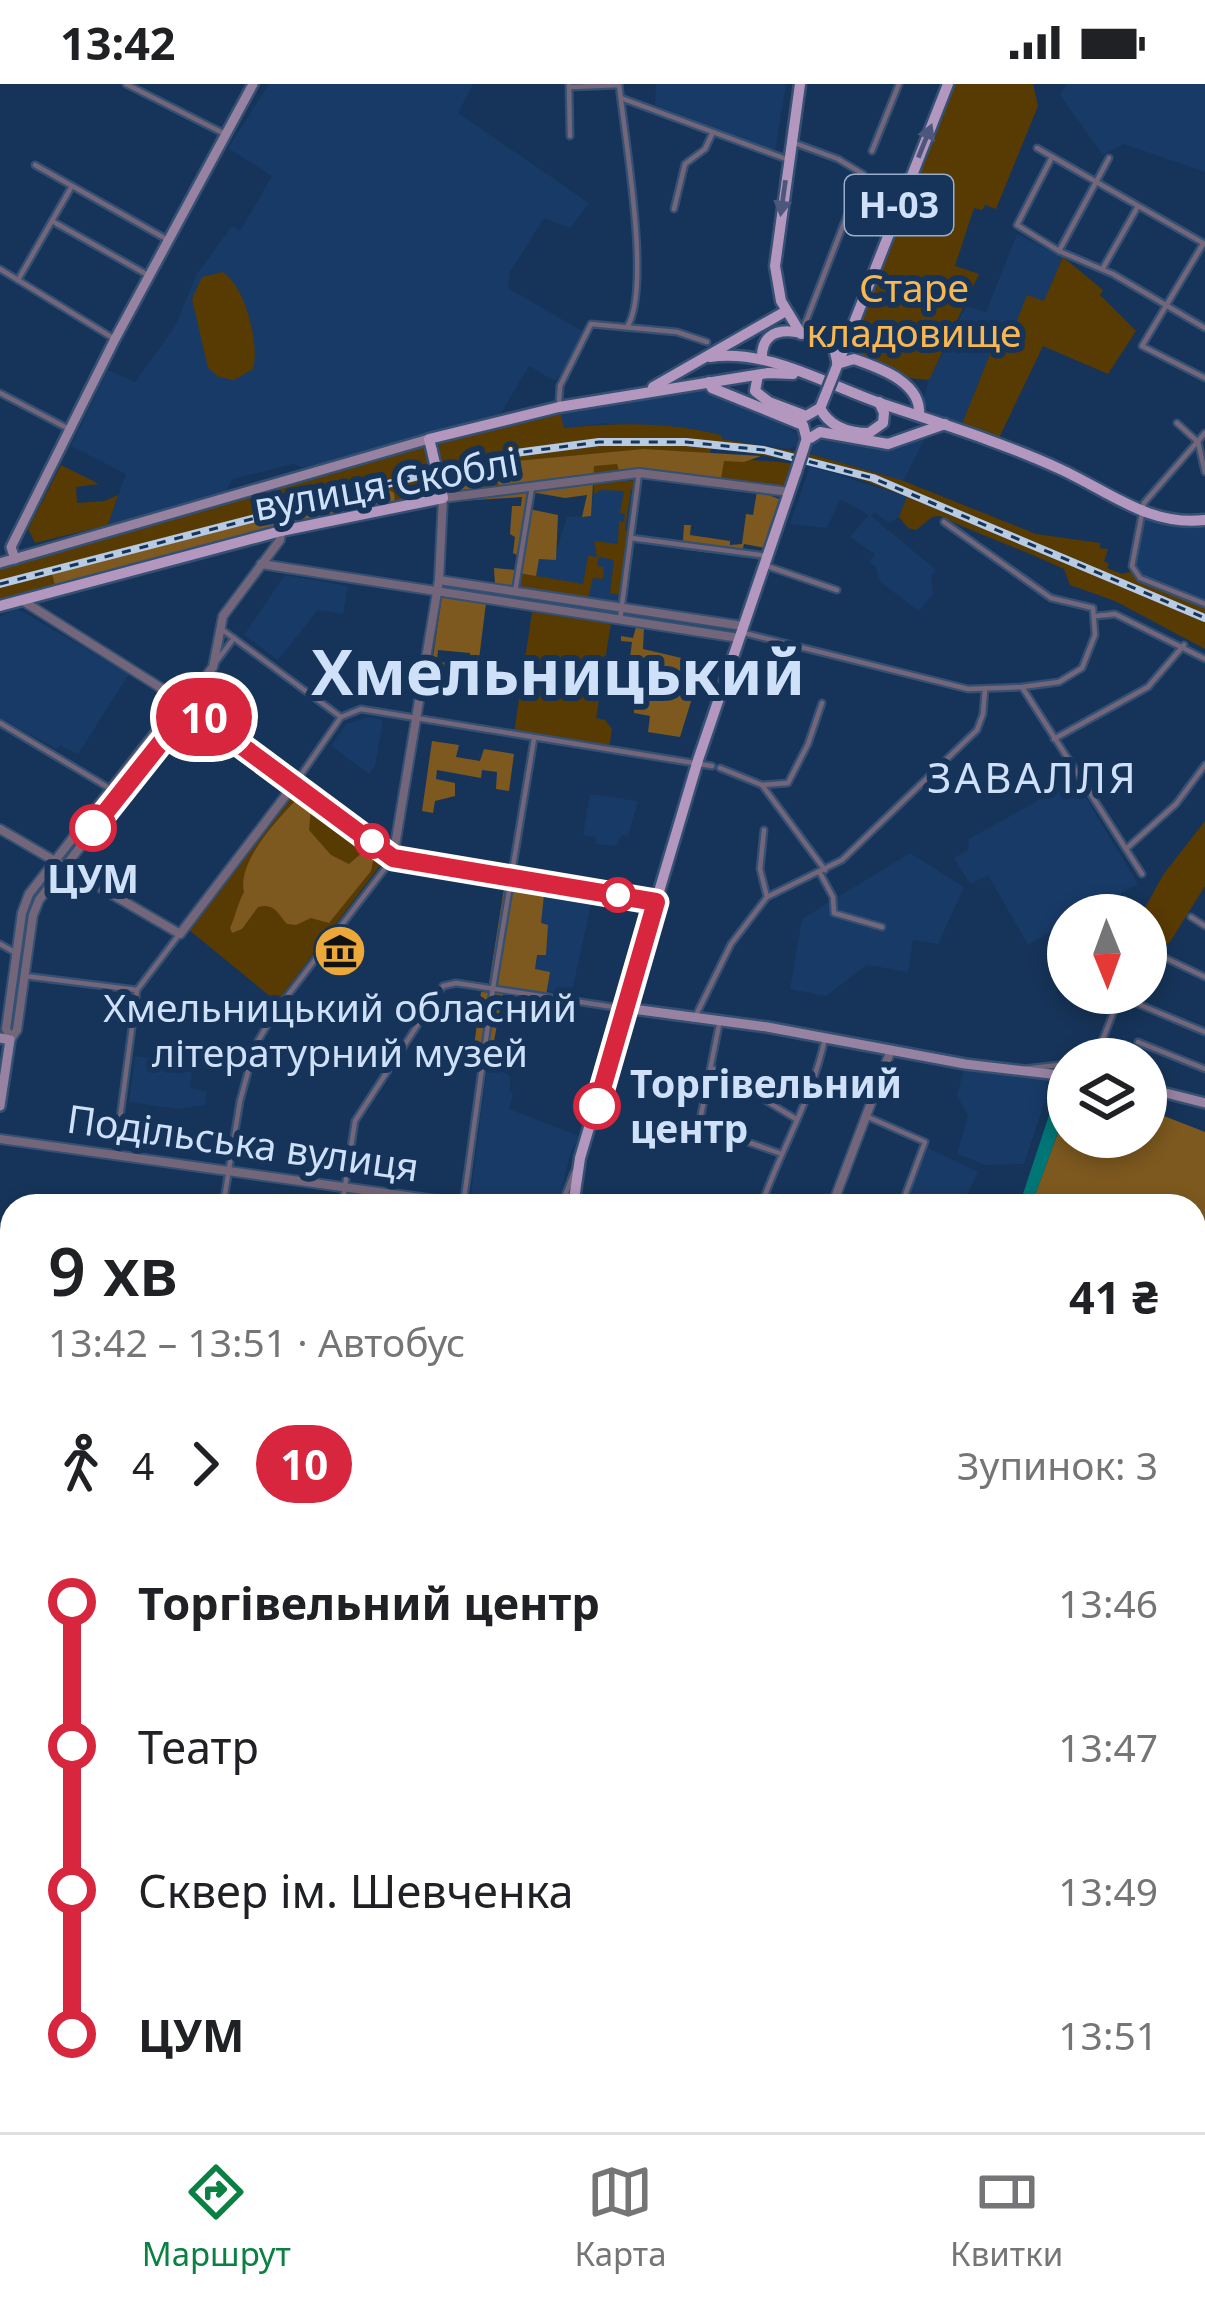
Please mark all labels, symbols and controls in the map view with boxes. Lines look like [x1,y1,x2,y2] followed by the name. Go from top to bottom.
[60,12,176,73] text: 13:42
[916,122,935,158] one-way arrow
[845,175,953,235] road number: Н-03
[773,180,792,217] one-way arrow
[807,260,1021,358] park label: Старе кладовище
[249,433,522,532] street label: вулиця Скоблі
[311,628,805,713] district label: Хмельницький
[150,678,258,756] line badge: 10
[180,688,228,745] text: 10
[927,748,1139,805] district label: ЗАВАЛЛЯ
[71,806,115,850] marker: ЦУМ
[356,825,388,857] unlabelled marker
[47,851,139,904] place label: ЦУМ
[602,879,634,911] unlabelled marker
[1047,894,1167,1014] north arrow
[1047,894,1167,1158] map controls
[312,923,368,979] museum icon: Хмельницький обласний літературний музей
[103,980,577,1078] place label: Хмельницький обласний літературний музей
[1047,1038,1167,1158] button: layers
[630,1056,902,1154] place label: Торгівельний центр
[575,1084,619,1128] marker: Торгівельний центр
[64,1091,422,1192] street label: Подільська вулиця
[48,1225,178,1315] text: 9 хв
[1069,1266,1158,1327] text: 41 ₴
[48,1315,465,1368] text: 13:42 – 13:51 · Автобус
[48,1431,114,1497] icon: walk
[172,1431,238,1497] icon: forward
[280,1435,328,1492] text: 10
[132,1438,154,1491] text: 4
[957,1438,1158,1491] text: Зупинок: 3
[138,1572,600,1633] text: Торгівельний центр
[1058,1576,1158,1629] text: 13:46
[138,1716,259,1777] text: Театр
[1058,1720,1158,1773] text: 13:47
[138,1860,574,1921] text: Сквер ім. Шевченка
[1058,1864,1158,1917] text: 13:49
[138,2004,244,2065] text: ЦУМ
[1058,2008,1158,2061] text: 13:51
[142,2159,291,2276] tab: Маршрут
[574,2159,667,2276] tab: Карта
[950,2159,1063,2276] tab: Квитки

